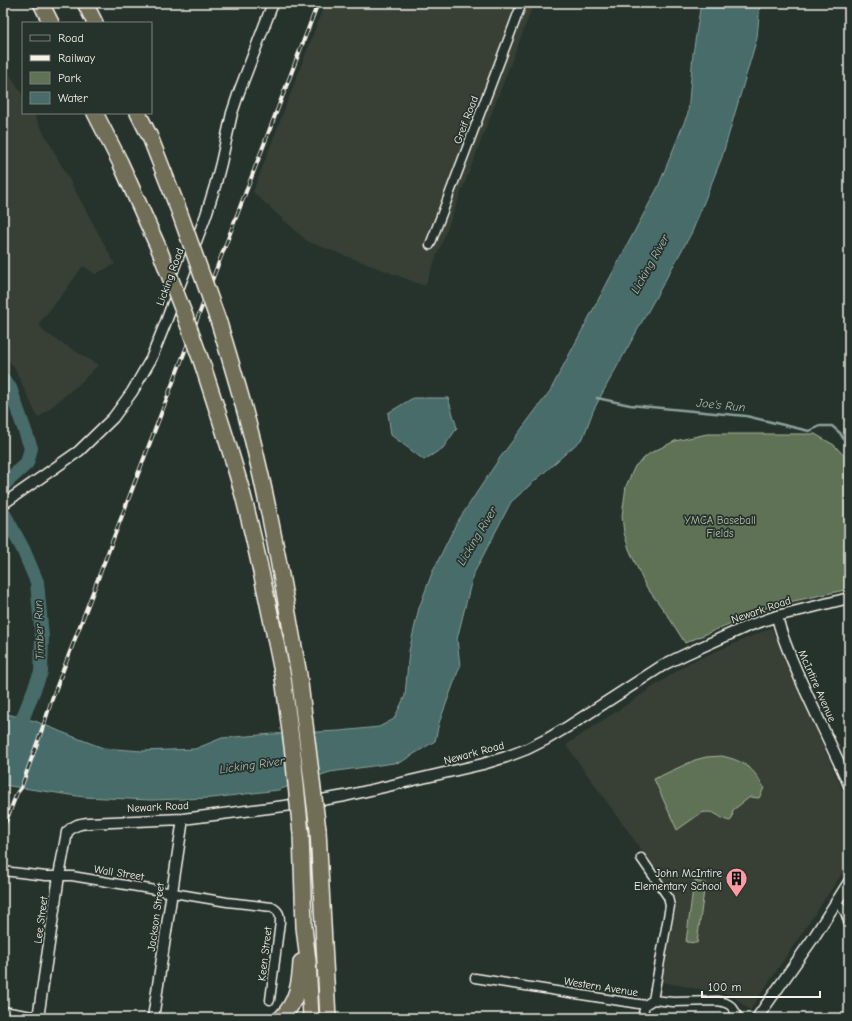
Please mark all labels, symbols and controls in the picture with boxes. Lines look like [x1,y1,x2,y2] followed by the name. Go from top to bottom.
[22,22,152,114] legend
[58,31,84,45] text: Road
[58,51,96,65] text: Railway
[58,71,81,85] text: Park
[58,91,88,105] text: Water
[451,94,481,146] street label: Greif Road
[628,231,673,296] water label: Licking River
[154,246,187,308] street label: Licking Road
[695,395,746,415] water label: Joe's Run
[454,503,501,568] water label: Licking River
[684,514,756,540] park label: YMCA Baseball Fields
[730,594,793,626] street label: Newark Road
[31,599,47,660] water label: Timber Run
[795,648,839,724] street label: McIntire Avenue
[442,739,506,767] street label: Newark Road
[219,753,287,776] water label: Licking River
[127,799,189,815] street label: Newark Road
[93,863,146,884] street label: Wall Street
[724,866,750,899] building icon: John McIntire Elementary School
[634,867,722,893] place label: John McIntire Elementary School
[145,881,167,952] street label: Jackson Street
[31,895,51,944] street label: Lee Street
[255,925,275,982] street label: Keen Street
[702,973,820,999] scale bar
[563,975,639,999] street label: Western Avenue
[708,980,741,994] text: 100 m

